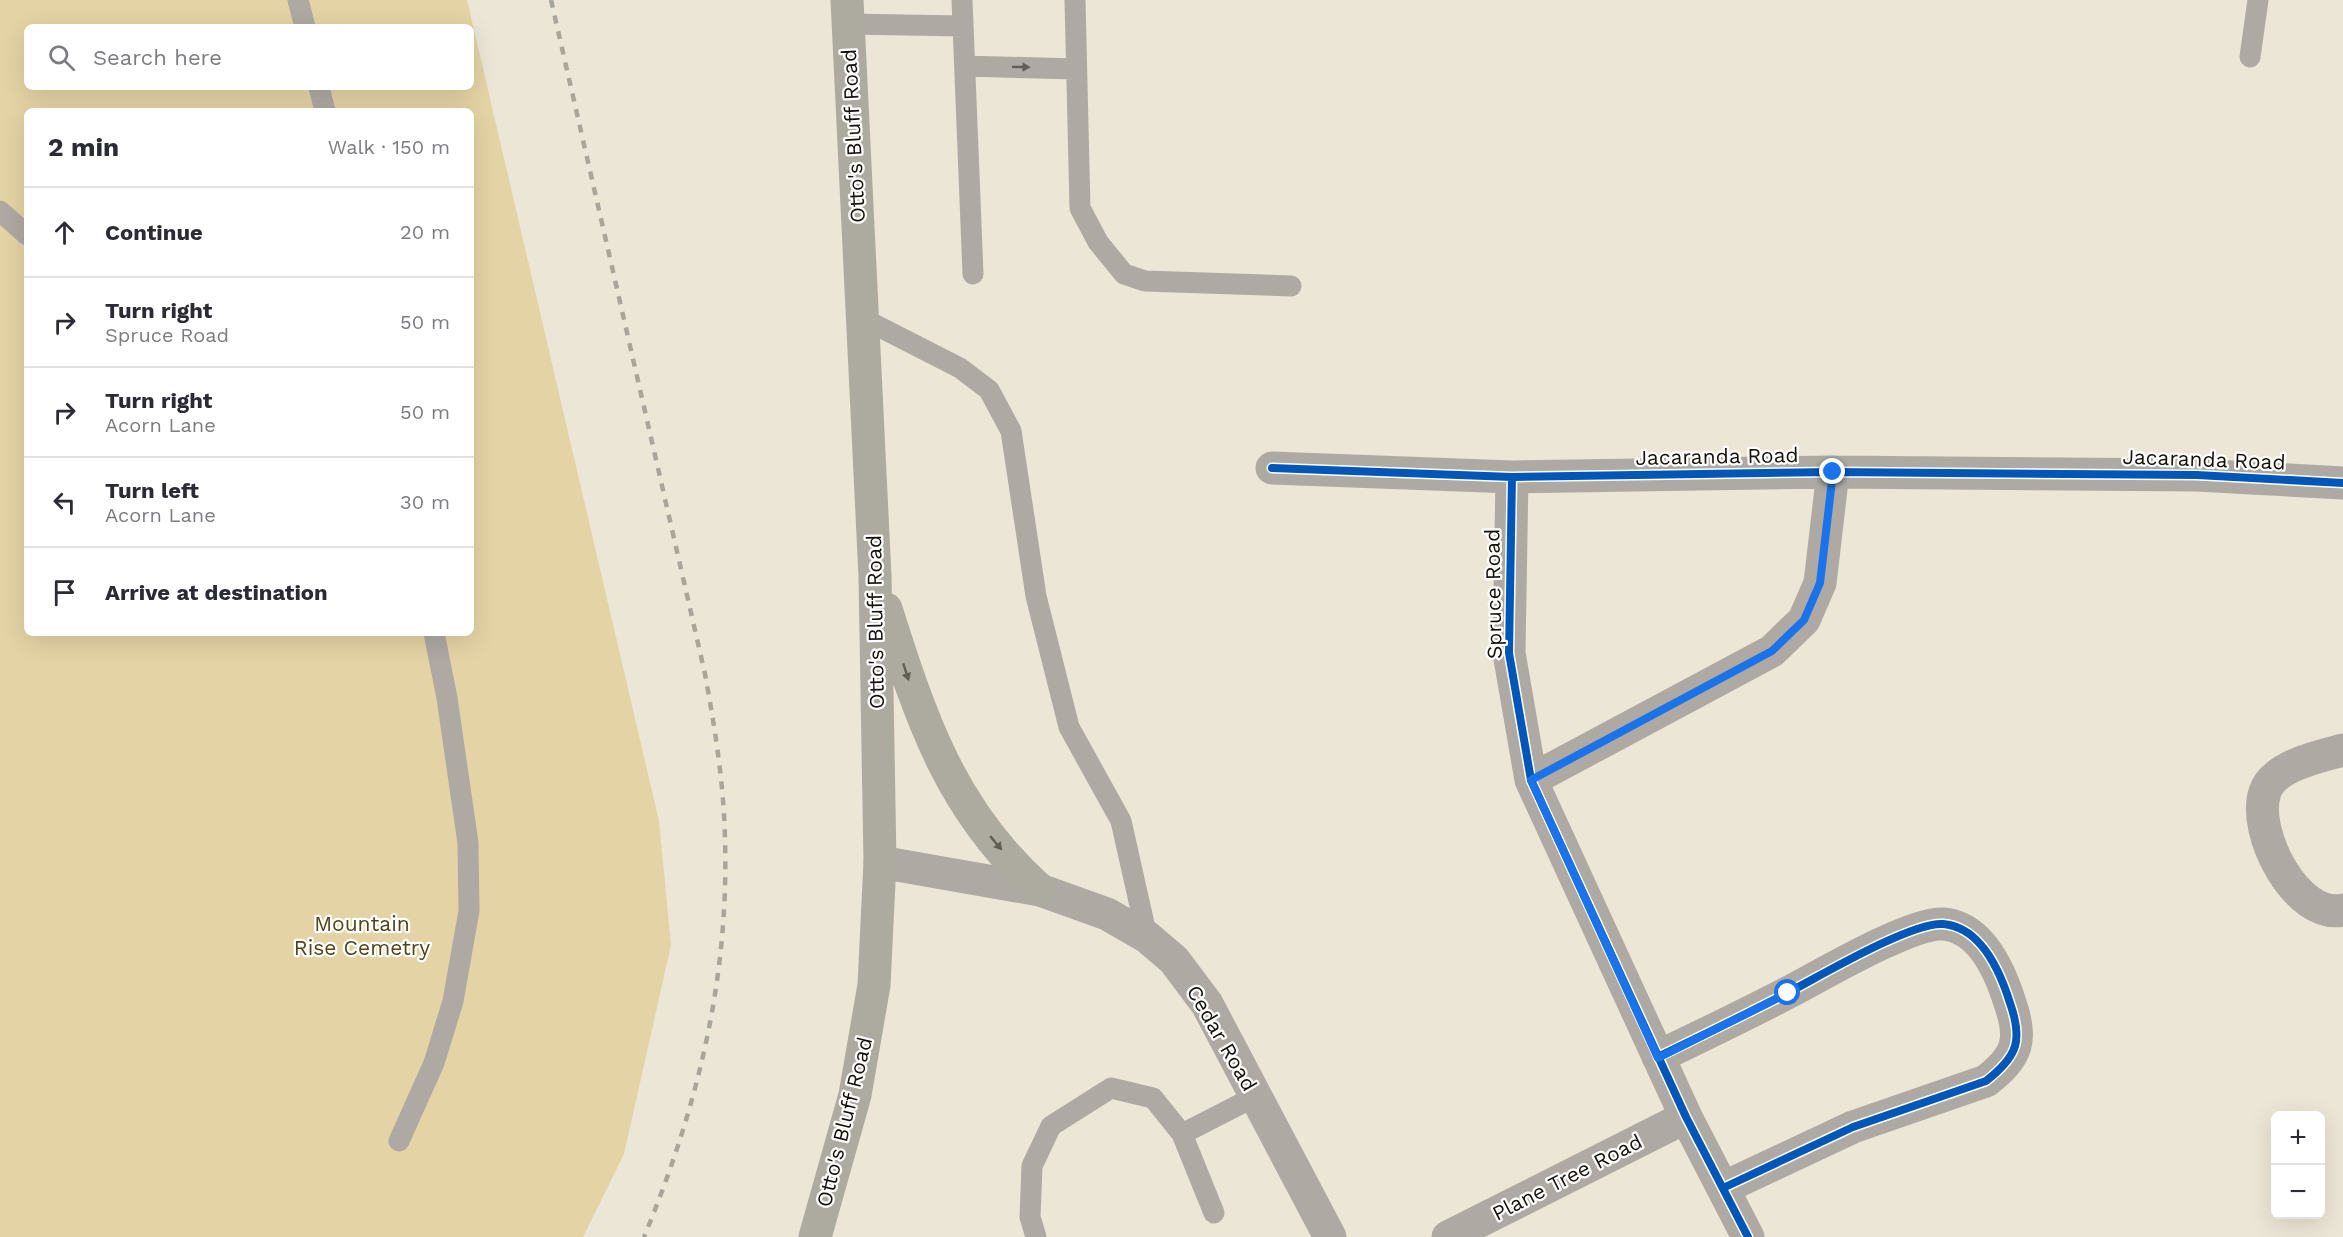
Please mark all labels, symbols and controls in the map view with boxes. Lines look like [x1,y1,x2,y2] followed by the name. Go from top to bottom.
[24,24,474,90] search box
[45,41,78,74] icon: search
[93,45,222,70] text: Search here
[836,48,870,224] street label: Otto's Bluff Road
[1011,63,1030,72] one-way arrow
[48,132,119,162] text: 2 min
[328,135,450,159] text: Walk · 150 m
[48,216,81,249] icon: ahead
[105,220,203,245] text: Continue
[400,220,450,244] text: 20 m
[105,298,212,323] text: Turn right
[48,306,81,339] icon: right
[400,310,450,334] text: 50 m
[105,323,229,347] text: Spruce Road
[105,388,212,413] text: Turn right
[48,396,81,429] icon: right
[400,400,450,424] text: 50 m
[105,413,216,437] text: Acorn Lane
[1635,442,1799,470] street label: Jacaranda Road
[2122,444,2286,474] street label: Jacaranda Road
[1819,458,1845,484] route end
[105,478,199,503] text: Turn left
[48,486,81,519] icon: left
[400,490,450,514] text: 30 m
[105,503,216,527] text: Acorn Lane
[1479,529,1507,659] street label: Spruce Road
[861,535,889,709] street label: Otto's Bluff Road
[48,576,81,609] icon: arrive
[105,580,328,605] text: Arrive at destination
[902,663,911,681] one-way arrow
[989,835,1002,850] one-way arrow
[294,911,430,960] park label: Mountain Rise Cemetry
[1774,979,1800,1005] route start
[1182,981,1262,1095] street label: Cedar Road
[811,1034,877,1210] street label: Otto's Bluff Road
[2271,1111,2325,1219] map controls
[2271,1111,2325,1165] button: +
[1488,1128,1646,1226] street label: Plane Tree Road
[2271,1165,2325,1219] button: −

